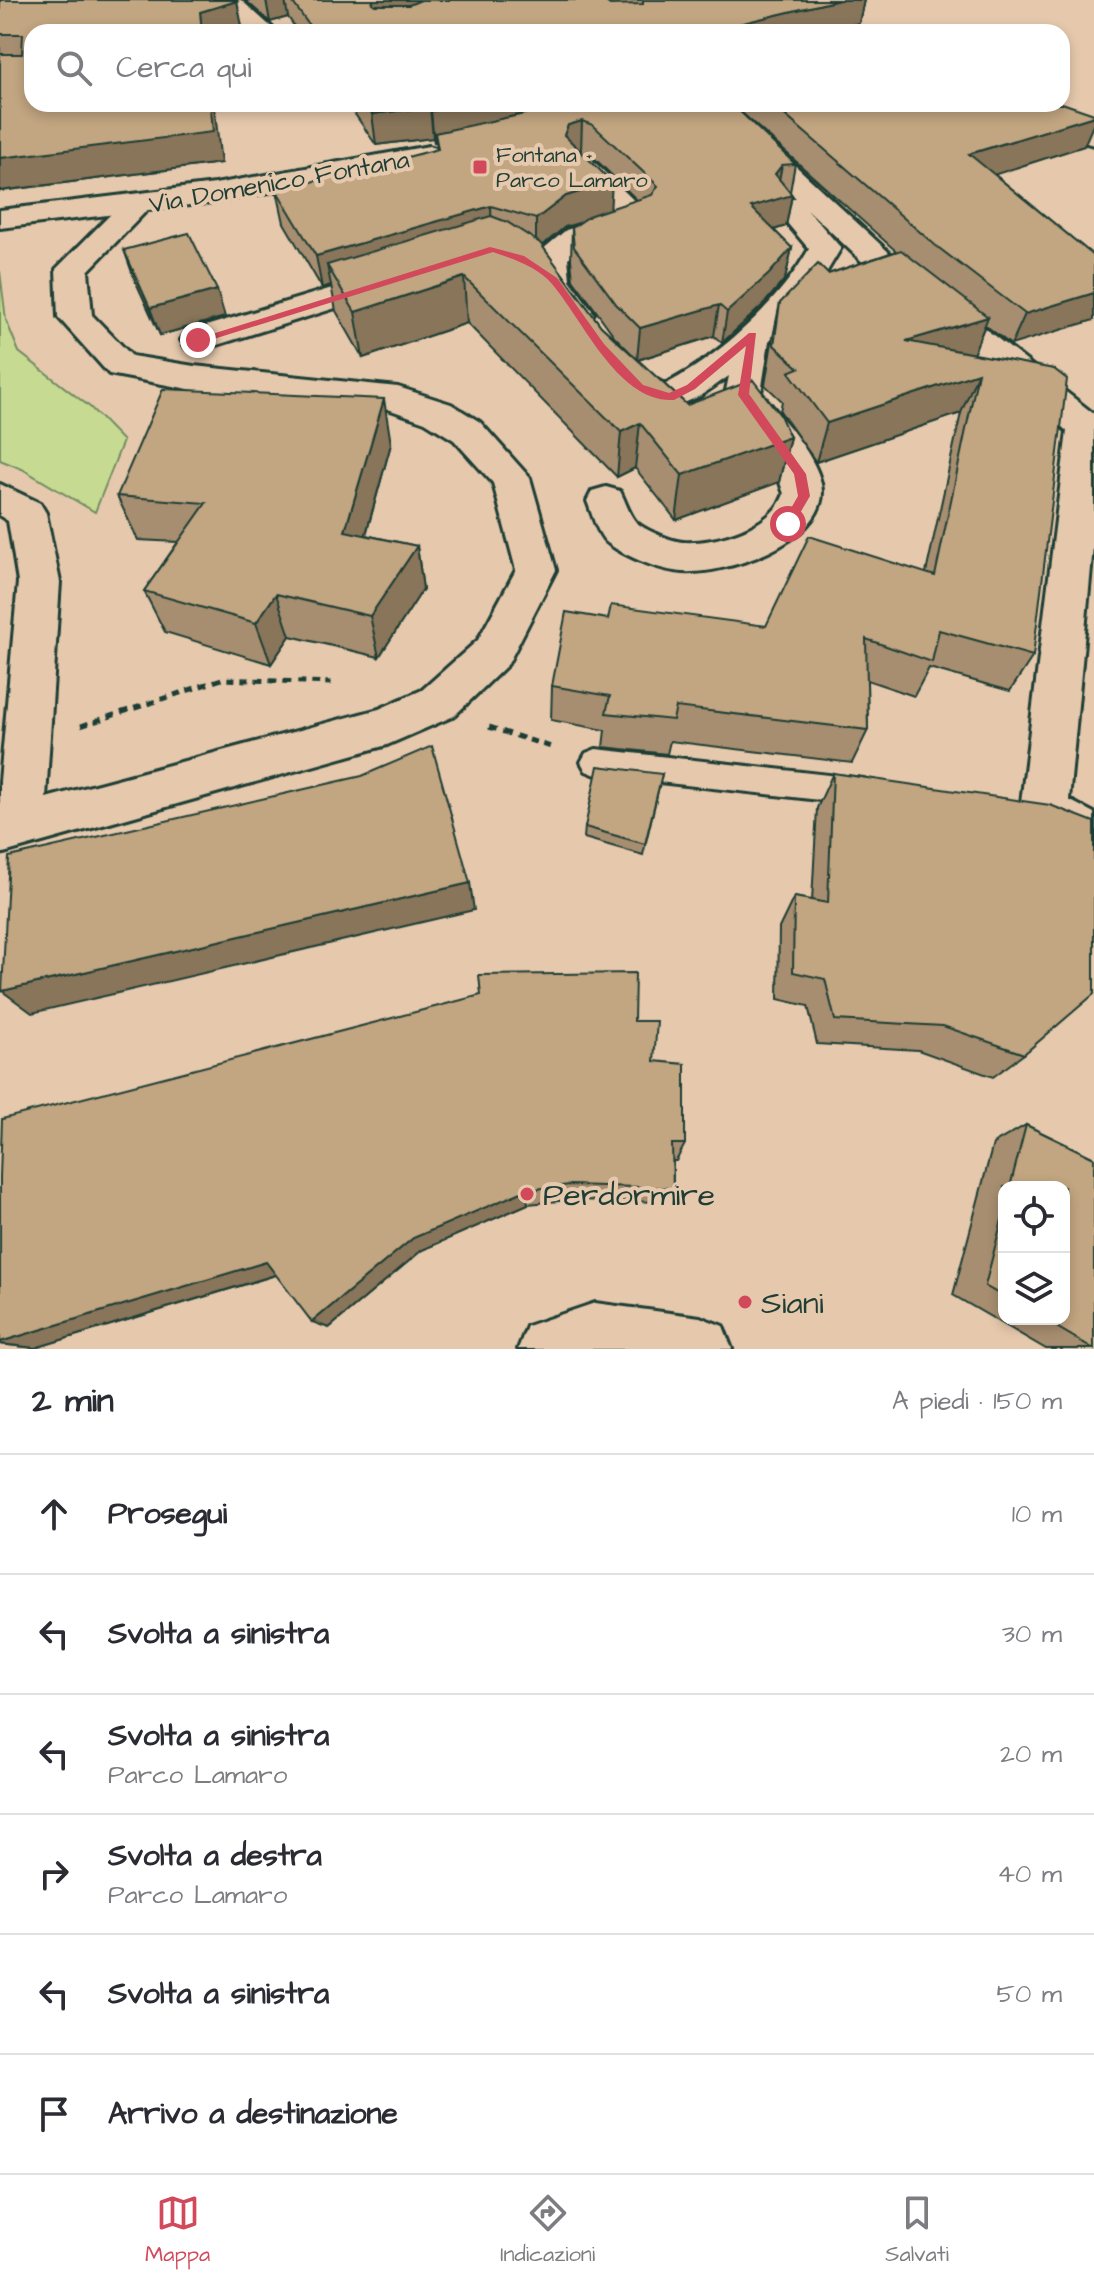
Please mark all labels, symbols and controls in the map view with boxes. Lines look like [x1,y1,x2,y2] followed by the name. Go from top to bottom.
[24,24,1070,112] search box
[52,46,96,90] icon: search
[116,47,251,89] text: Cerca qui
[496,140,648,196] place label: Fontana - Parco Lamaro
[146,141,412,223] street label: Via Domenico Fontana
[471,158,489,176] marker: Fontana - Parco Lamaro
[180,322,216,358] route end
[770,506,806,542] route start
[543,1173,715,1218] place label: Perdormire
[998,1181,1070,1325] map controls
[998,1181,1070,1253] button: locate
[518,1185,536,1203] marker: Perdormire
[998,1253,1070,1325] button: layers
[761,1281,824,1326] place label: Siani
[736,1293,754,1311] marker: Siani
[32,1377,114,1425] text: 2 min
[892,1383,1062,1419] text: A piedi · 150 m
[32,1492,76,1536] icon: ahead
[108,1493,227,1535] text: Prosegui
[1012,1496,1062,1532] text: 10 m
[32,1612,76,1656] icon: left
[108,1613,329,1655] text: Svolta a sinistra
[1002,1616,1062,1652] text: 30 m
[108,1715,329,1757] text: Svolta a sinistra
[32,1732,76,1776] icon: left
[1000,1736,1062,1772] text: 20 m
[108,1757,287,1793] text: Parco Lamaro
[108,1835,322,1877] text: Svolta a destra
[32,1852,76,1896] icon: right
[997,1856,1062,1892] text: 40 m
[108,1877,287,1913] text: Parco Lamaro
[32,1972,76,2016] icon: left
[108,1973,329,2015] text: Svolta a sinistra
[997,1976,1062,2012] text: 50 m
[32,2092,76,2136] icon: arrive
[108,2093,398,2135] text: Arrivo a destinazione
[145,2191,210,2270] tab: Mappa
[500,2191,595,2270] tab: Indicazioni
[885,2191,949,2270] tab: Salvati

